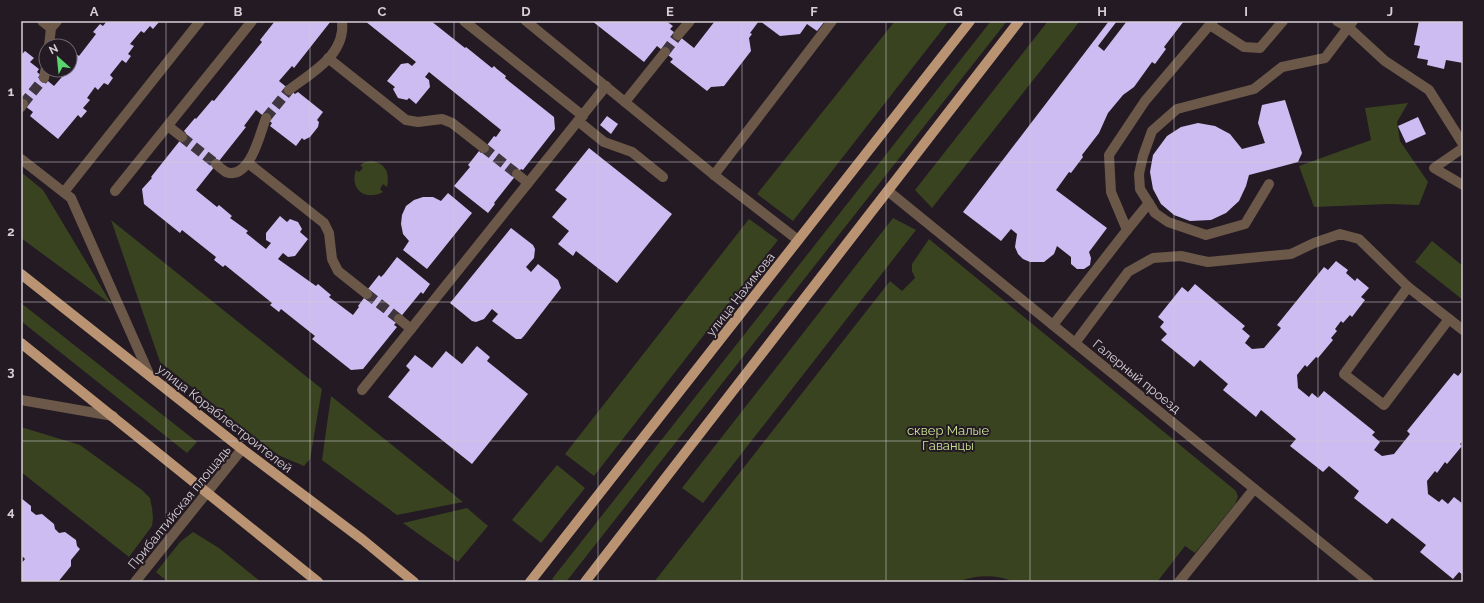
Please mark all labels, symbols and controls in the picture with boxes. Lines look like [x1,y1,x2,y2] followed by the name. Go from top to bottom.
[90,4,99,19] text: A
[234,4,243,19] text: B
[378,4,387,19] text: C
[521,4,531,19] text: D
[666,4,674,19] text: E
[810,4,818,19] text: F
[953,4,963,19] text: G
[1097,4,1107,19] text: H
[1244,4,1248,19] text: I
[1387,4,1393,19] text: J
[38,38,78,78] north arrow
[47,42,60,57] text: N
[8,84,15,99] text: 1
[7,224,15,239] text: 2
[703,250,778,339] street label: улица Нахимова
[1090,336,1184,417] street label: Галерный проезд
[154,361,295,476] street label: улица Кораблестроителей
[7,364,15,379] text: 3
[907,423,989,453] park label: сквер Малые Гаванцы
[125,443,234,572] street label: Прибалтийская площадь
[7,504,15,519] text: 4

